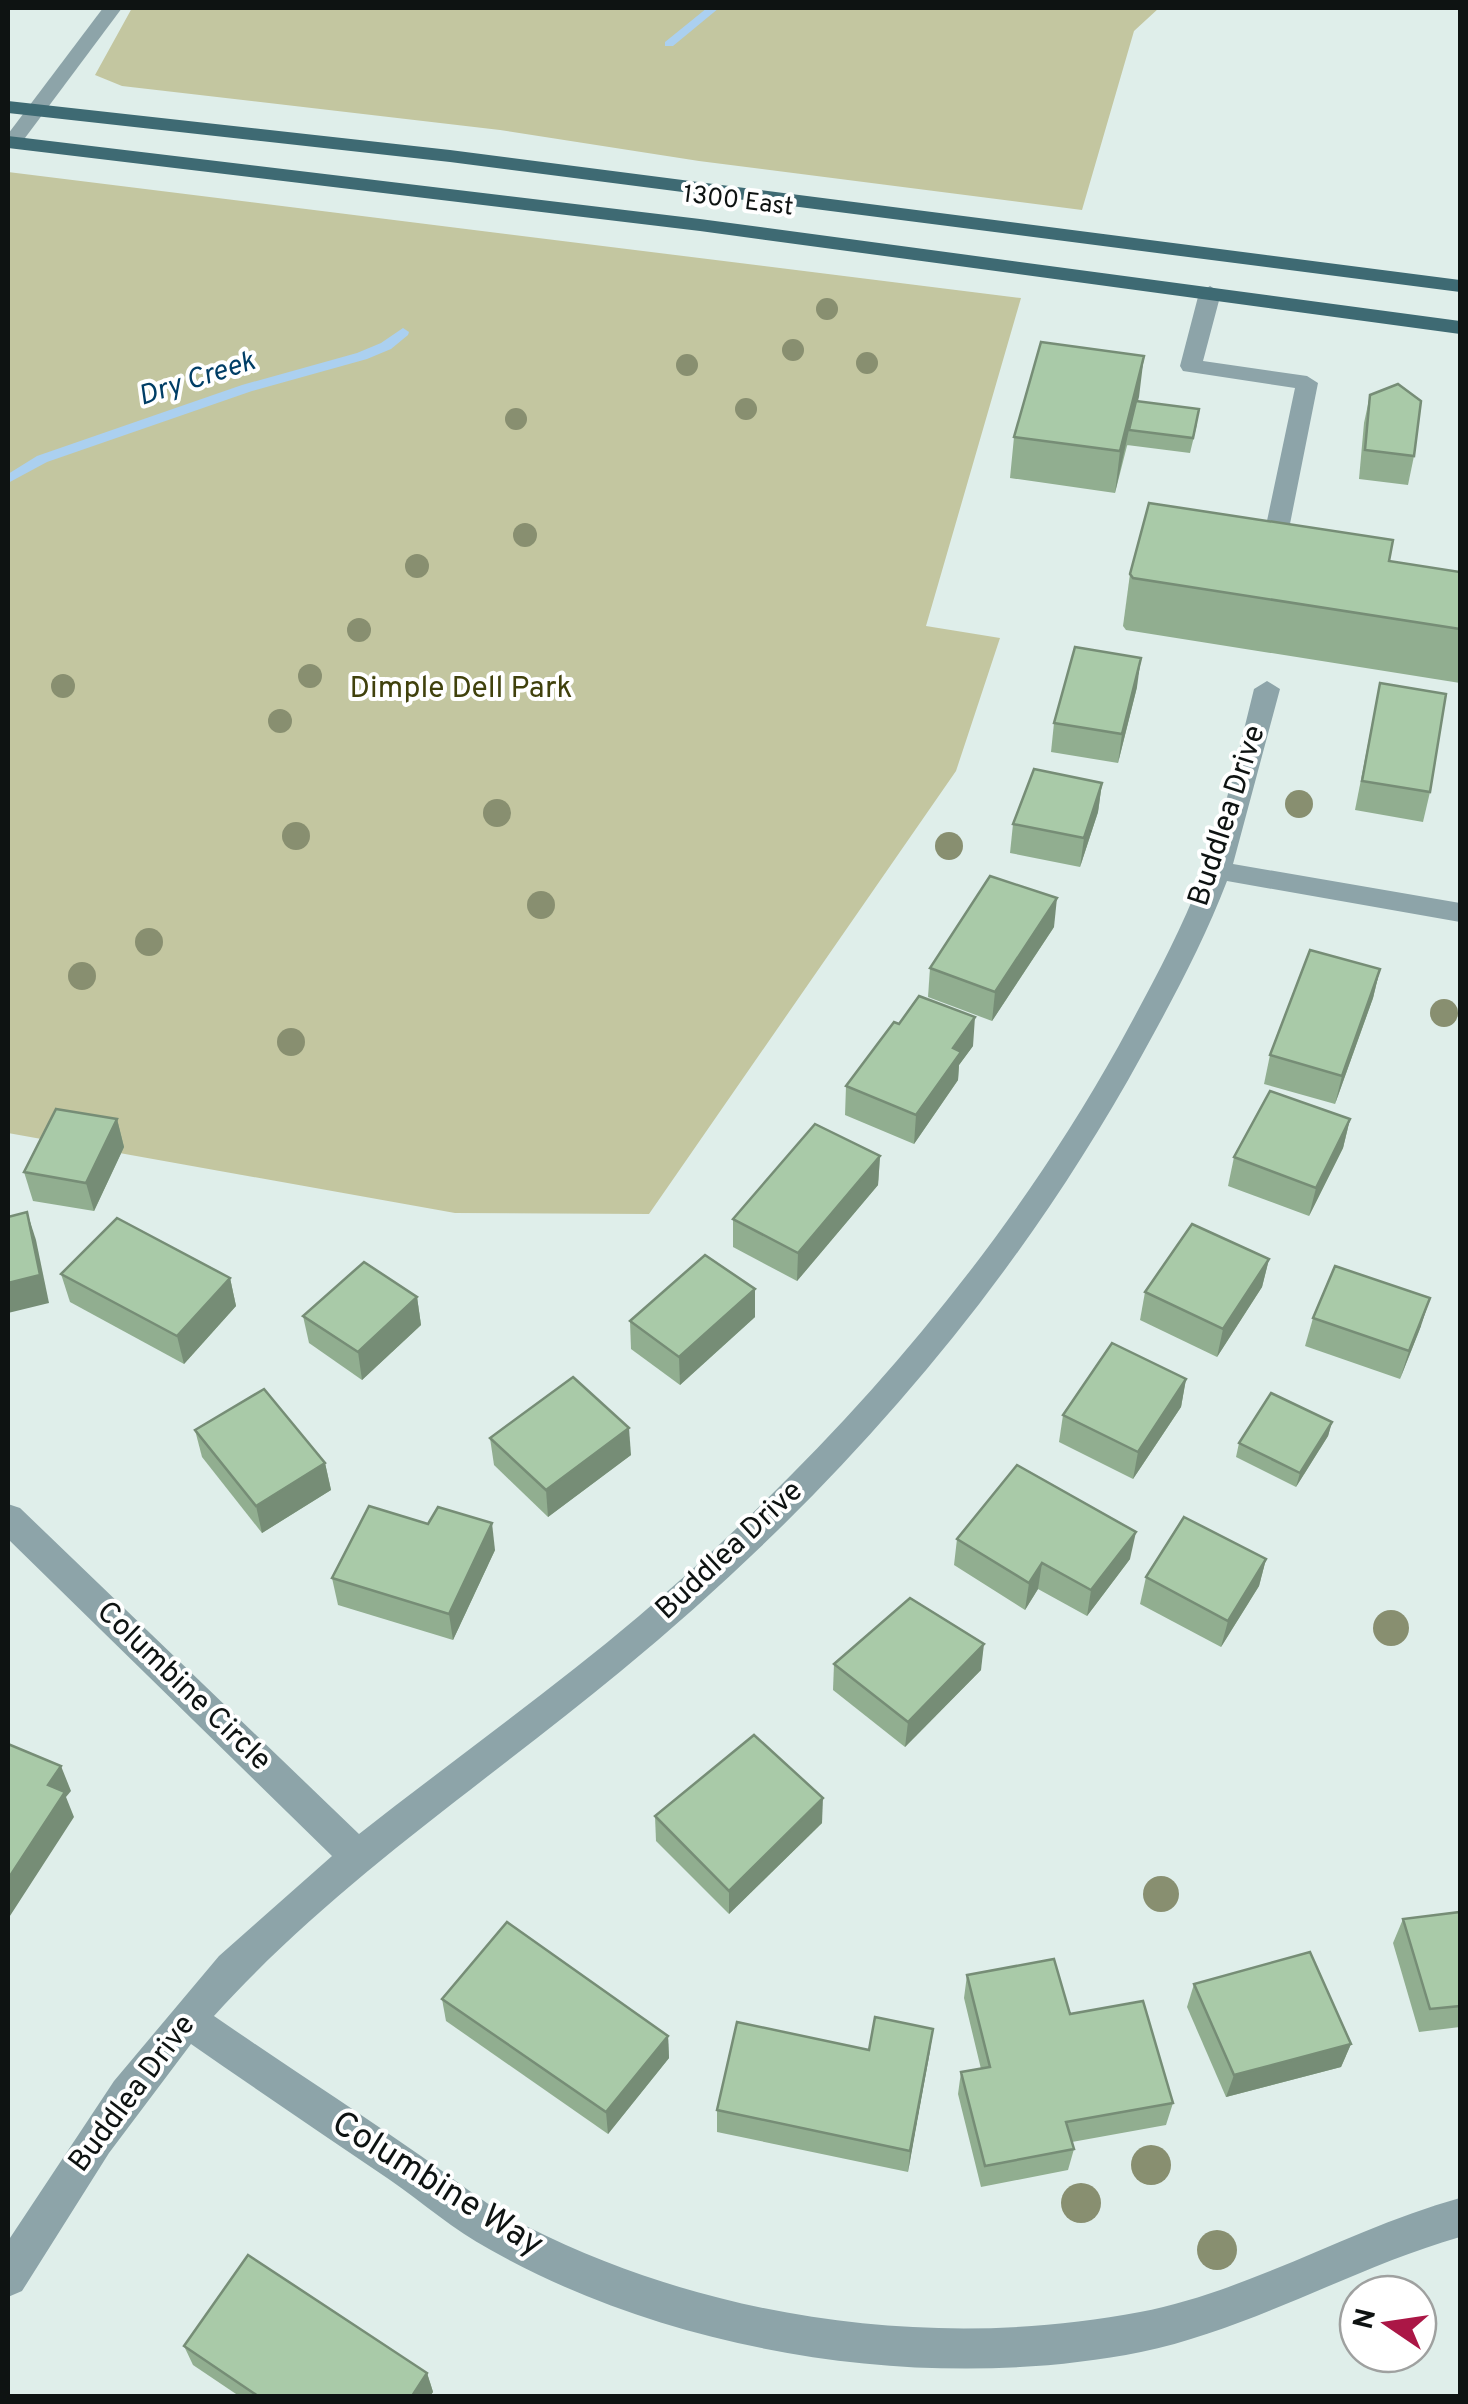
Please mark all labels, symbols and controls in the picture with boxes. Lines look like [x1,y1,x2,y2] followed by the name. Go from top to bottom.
[681,179,795,225] street label: 1300 East
[134,344,261,416] water label: Dry Creek
[350,671,572,708] park label: Dimple Dell Park
[1181,721,1275,911] street label: Buddlea Drive
[649,1473,811,1629] street label: Buddlea Drive
[88,1594,278,1780] street label: Columbine Circle
[62,2008,204,2180] street label: Buddlea Drive
[323,2102,551,2268] street label: Columbine Way
[1338,2274,1438,2374] north arrow
[1347,2305,1386,2333] text: N

